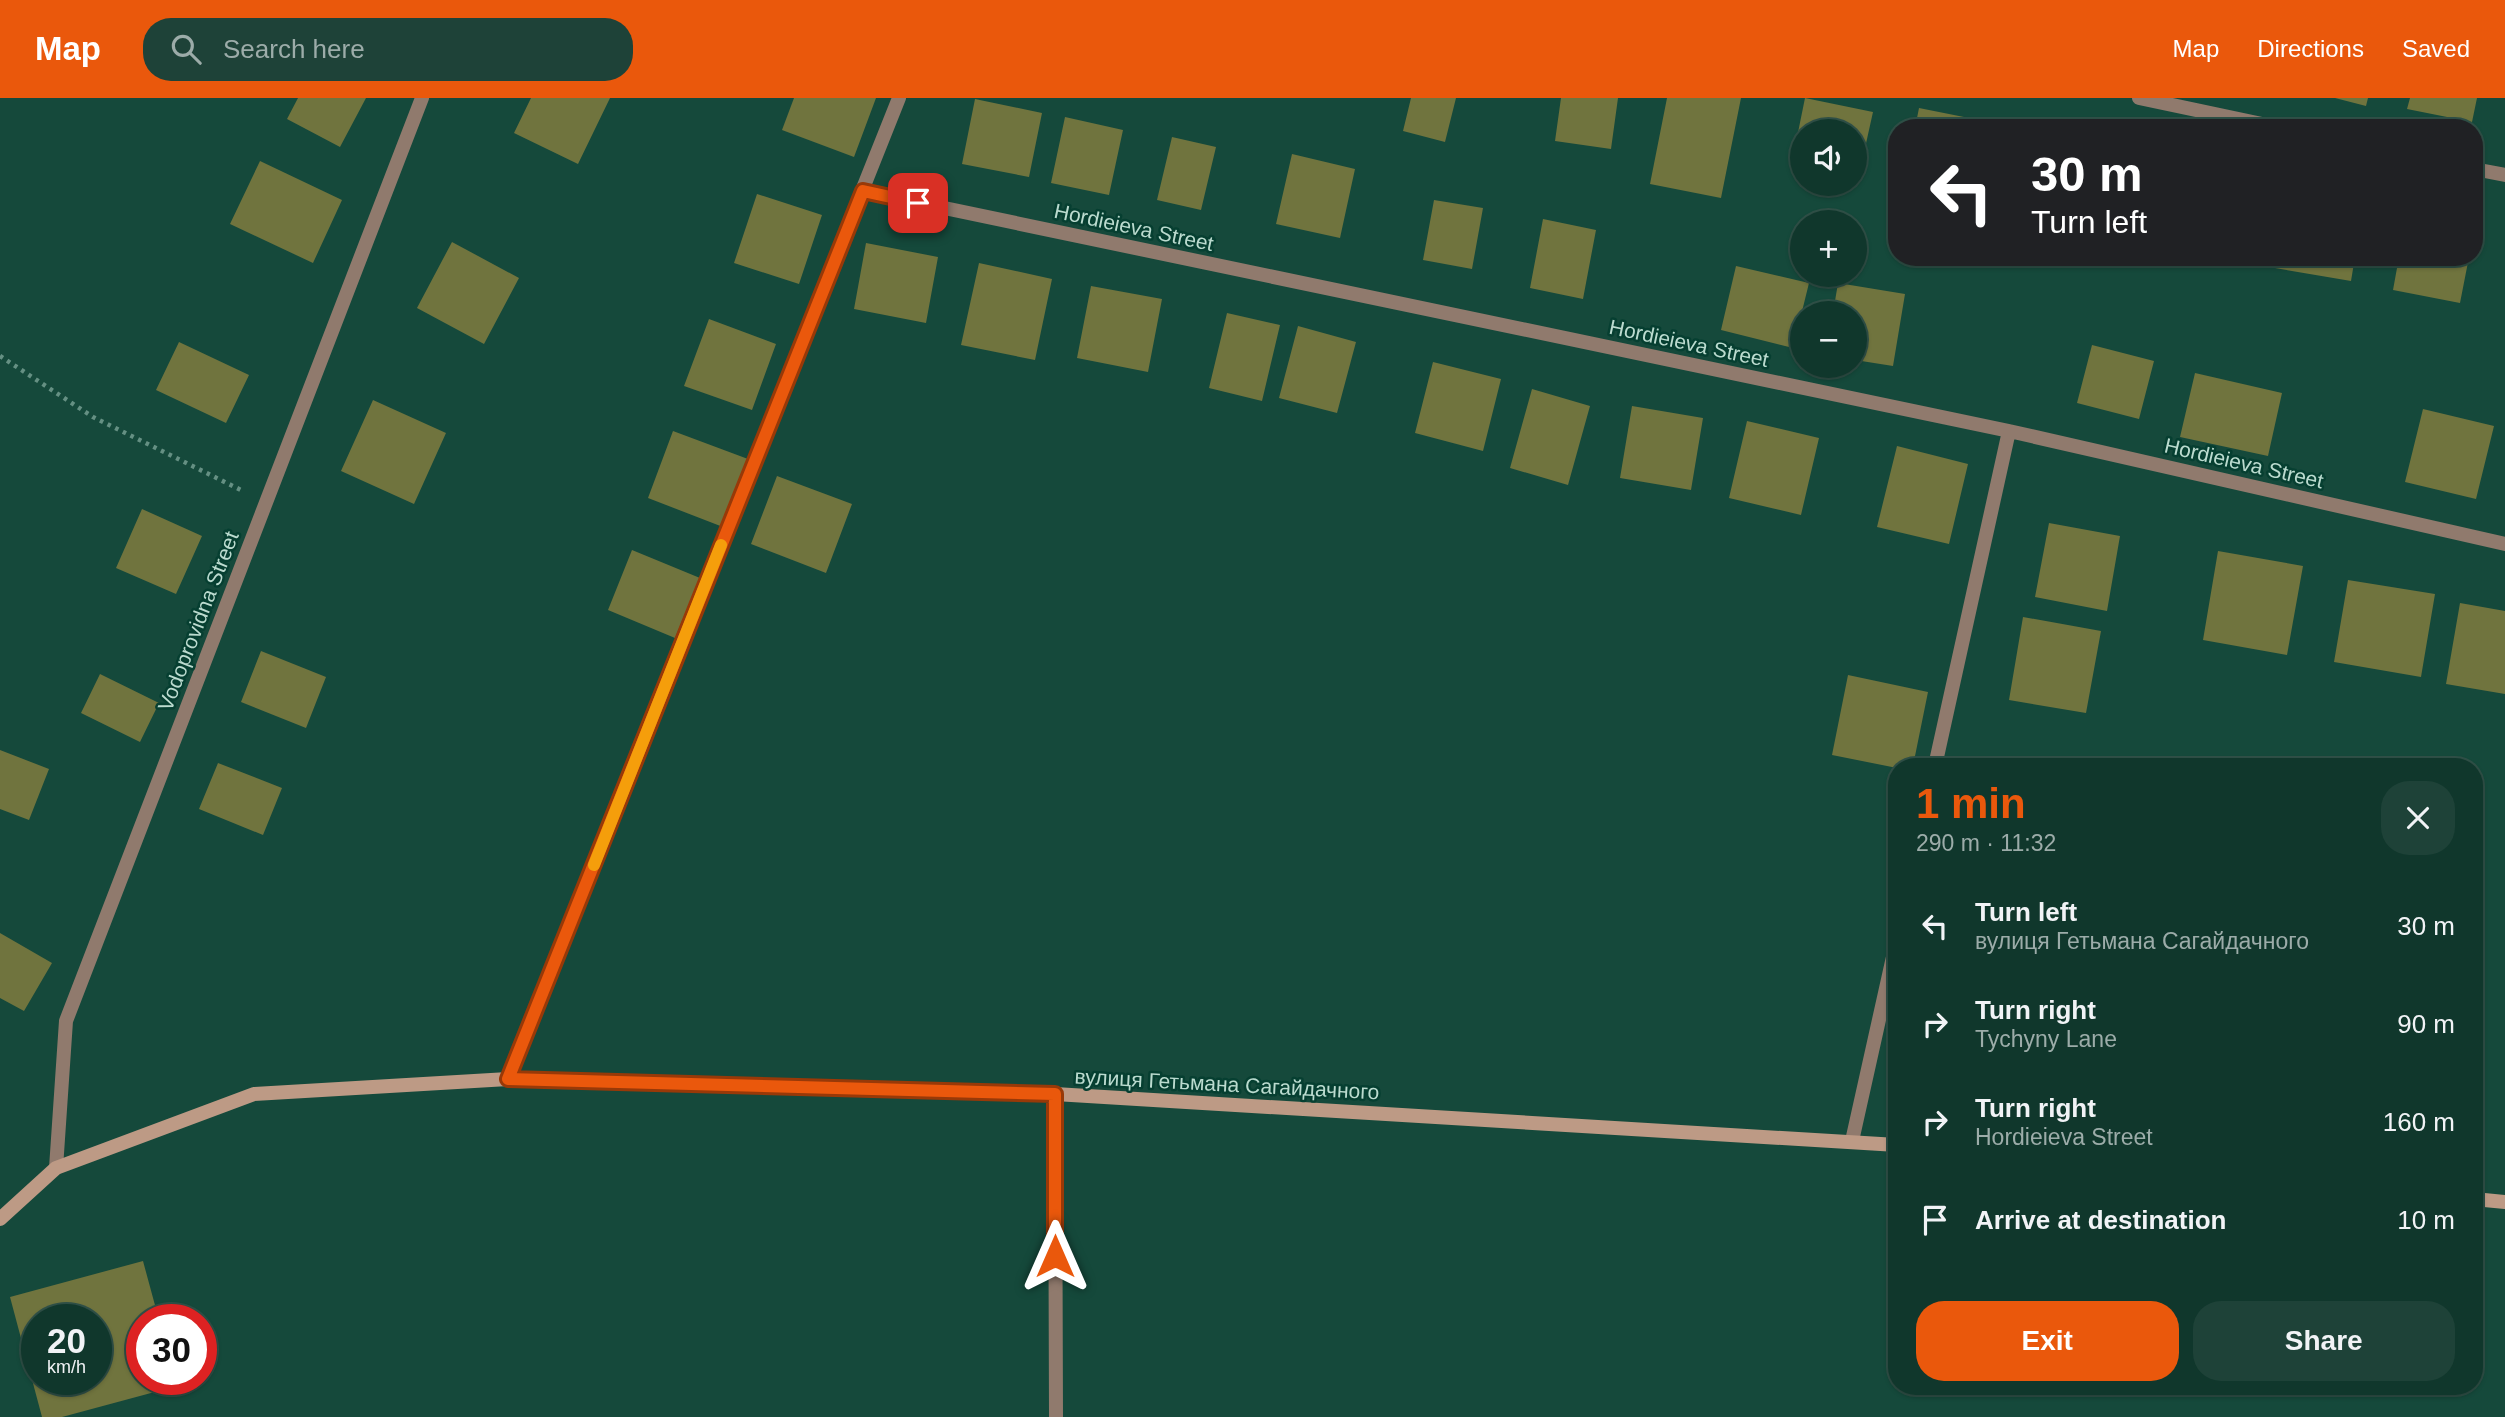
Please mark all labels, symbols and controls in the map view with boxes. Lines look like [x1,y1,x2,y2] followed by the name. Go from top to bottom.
[143,18,633,81] search box
[35,30,101,67] text: Map
[167,30,205,68] icon: search
[223,34,365,64] text: Search here
[2173,35,2219,62] text: Map
[2257,35,2364,62] text: Directions
[2402,35,2470,62] text: Saved
[1790,119,1867,378] map controls
[1790,119,1867,196] button: sound
[1916,147,2007,238] icon: left
[2031,147,2143,201] text: 30 m
[888,173,948,233] pin
[899,184,937,222] icon: arrive
[1052,199,1216,255] street label: Hordieieva Street
[2031,204,2147,240] text: Turn left
[1790,210,1867,287] button: +
[1790,301,1867,378] button: −
[1607,315,1771,371] street label: Hordieieva Street
[2162,434,2326,492] street label: Hordieieva Street
[153,528,243,714] street label: Vodoprovidna Street
[1916,780,2026,827] text: 1 min
[2381,781,2455,855] button: close
[1916,830,2056,856] text: 290 m · 11:32
[1975,897,2077,927] text: Turn left
[1916,907,1954,945] icon: left
[2397,911,2455,941] text: 30 m
[1975,928,2309,954] text: вулиця Гетьмана Сагайдачного
[1975,995,2096,1025] text: Turn right
[1916,1005,1954,1043] icon: right
[2397,1009,2455,1039] text: 90 m
[1975,1026,2117,1052] text: Tychyny Lane
[1074,1065,1380,1103] street label: вулиця Гетьмана Сагайдачного
[1975,1093,2096,1123] text: Turn right
[1916,1103,1954,1141] icon: right
[2383,1107,2455,1137] text: 160 m
[1975,1124,2153,1150] text: Hordieieva Street
[1916,1201,1954,1239] icon: arrive
[1975,1205,2226,1235] text: Arrive at destination
[2397,1205,2455,1235] text: 10 m
[1018,1219,1092,1293] position arrow
[1916,1301,2179,1381] button: Exit
[2193,1301,2455,1381] button: Share
[126,1304,217,1395] speed limit sign: 30
[47,1321,86,1360] text: 20
[47,1357,86,1377] text: km/h

